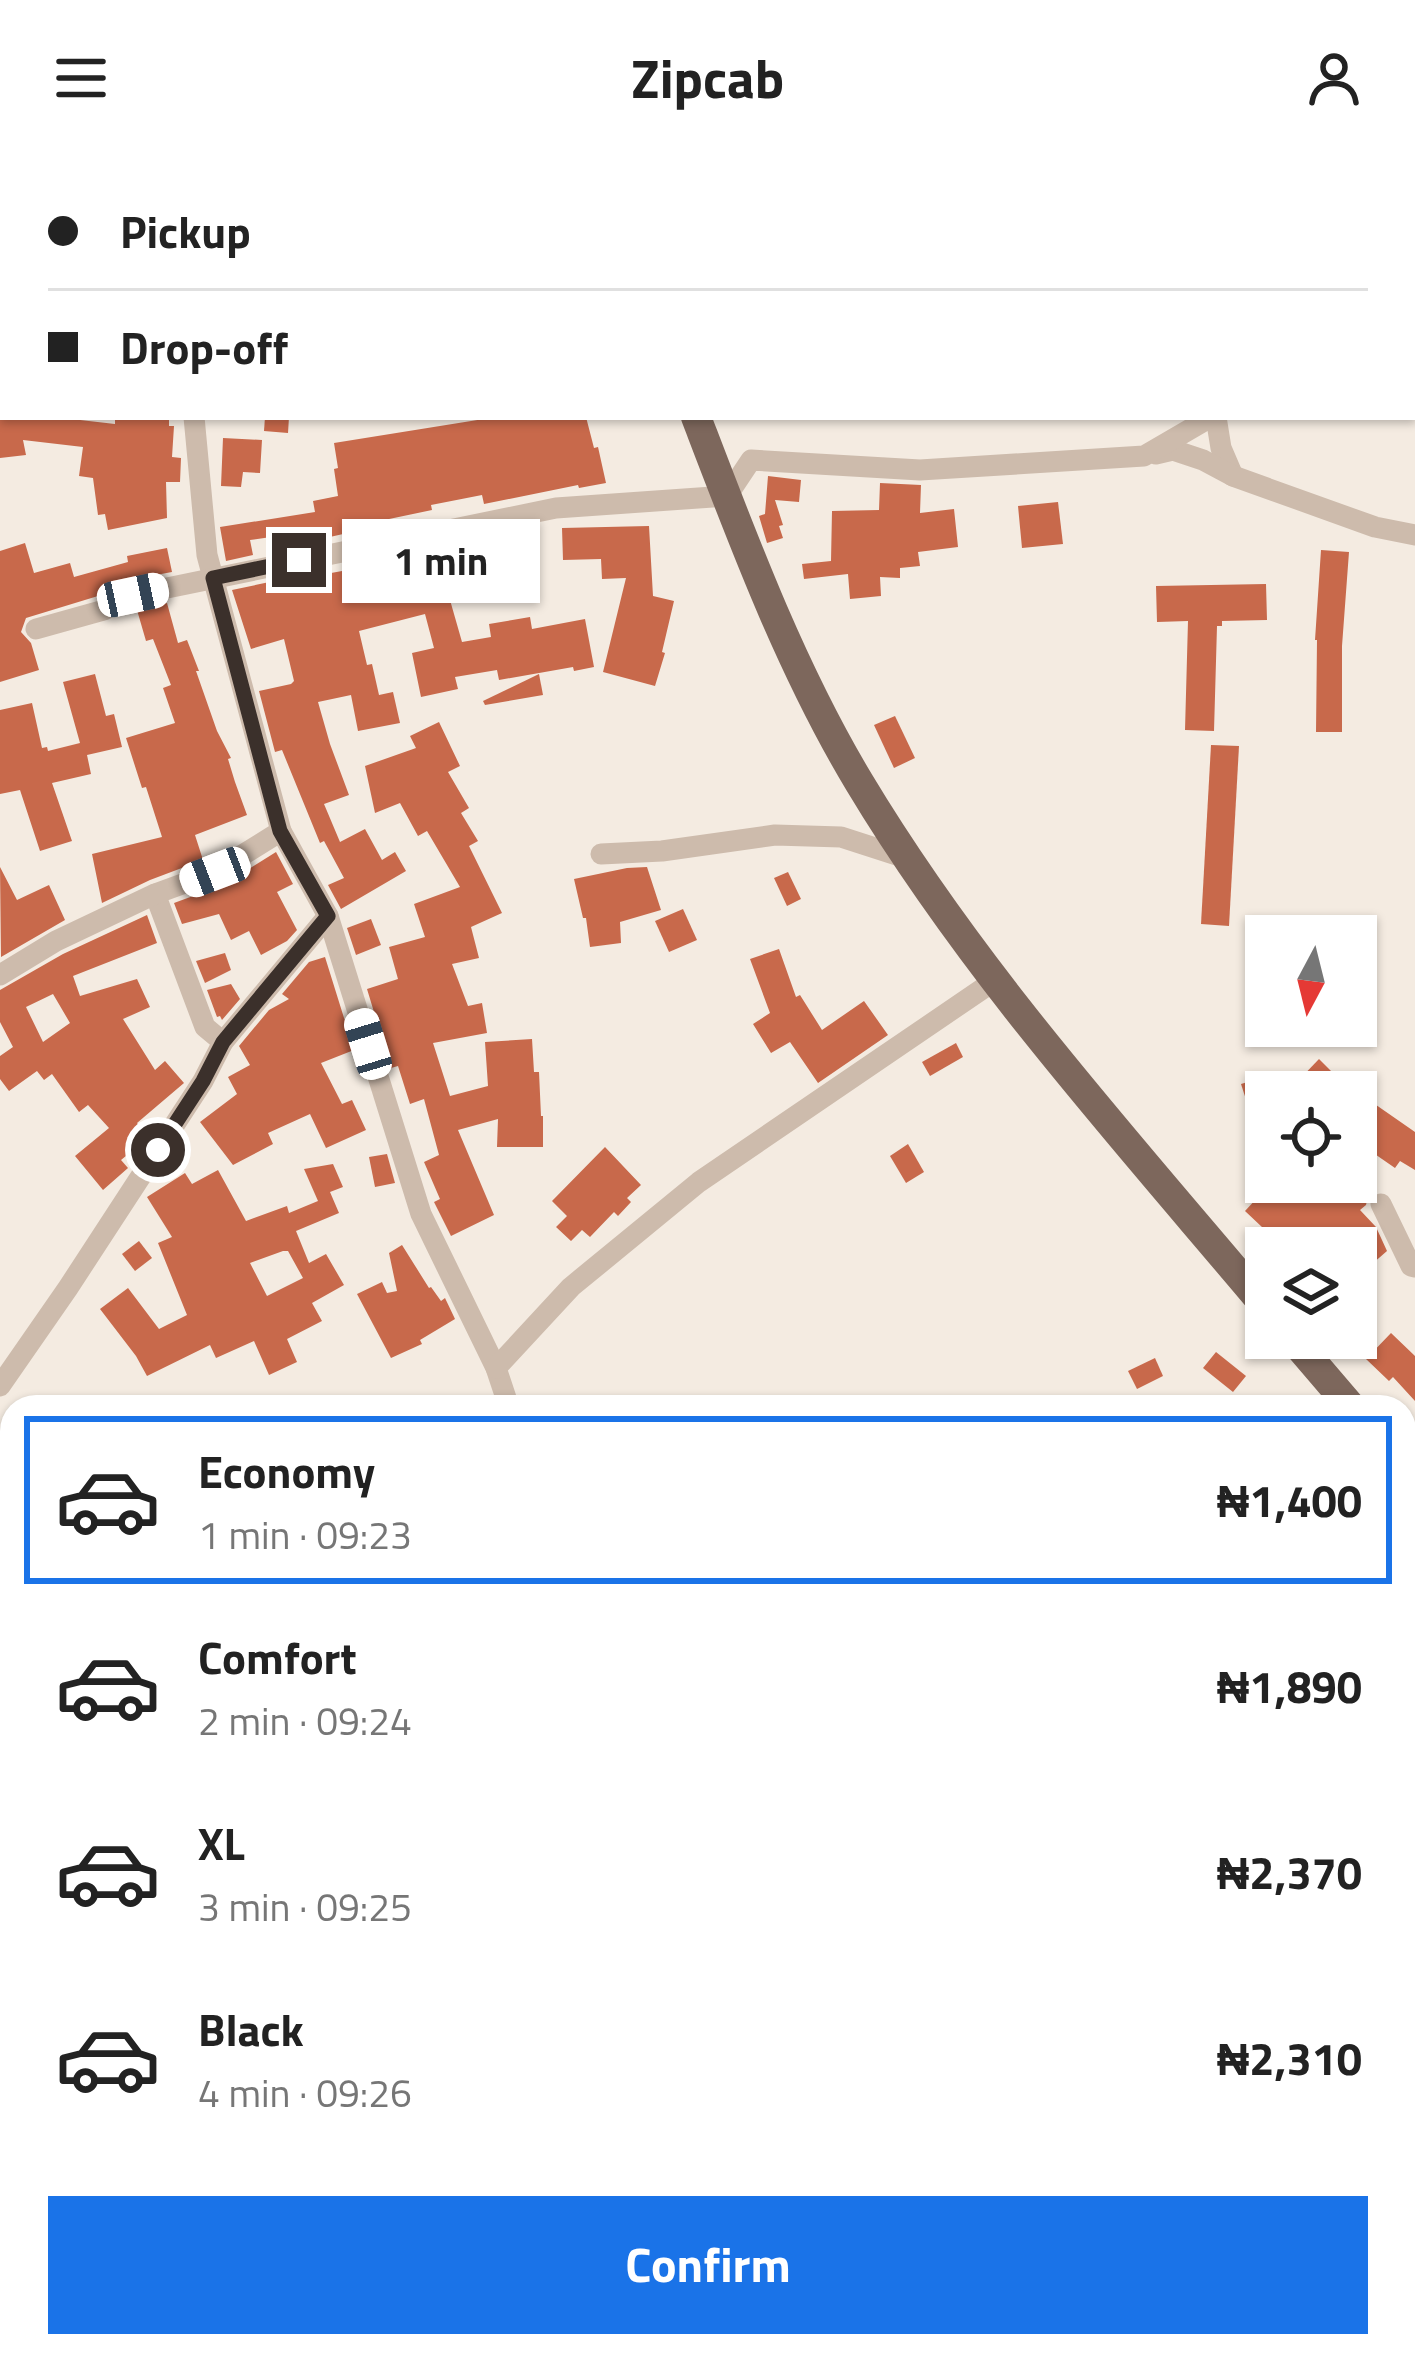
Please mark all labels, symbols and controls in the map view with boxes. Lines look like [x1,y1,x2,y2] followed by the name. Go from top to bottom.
[631,37,784,119] text: Zipcab
[48,45,114,111] icon: menu
[1301,45,1367,111] icon: person
[120,197,251,265] text: Pickup
[120,313,288,381] text: Drop-off
[341,518,539,602] callout: 1 min
[394,531,488,590] text: 1 min
[272,533,326,587] route end
[94,570,172,620] car
[175,842,255,902] car
[1245,915,1377,1047] north arrow
[1245,915,1377,1359] map controls
[340,1004,396,1084] car
[1245,1071,1377,1203] button: locate
[131,1123,185,1177] route start
[1245,1227,1377,1359] button: layers
[198,1437,375,1505] text: Economy
[54,1446,162,1554] icon: car
[1217,1466,1362,1534] text: ₦1,400
[198,1505,412,1564] text: 1 min · 09:23
[198,1623,357,1691] text: Comfort
[54,1632,162,1740] icon: car
[1217,1652,1362,1720] text: ₦1,890
[198,1691,412,1750] text: 2 min · 09:24
[198,1809,245,1877] text: XL
[54,1818,162,1926] icon: car
[1217,1838,1362,1906] text: ₦2,370
[198,1877,412,1936] text: 3 min · 09:25
[198,1995,304,2063] text: Black
[54,2004,162,2112] icon: car
[1217,2024,1362,2092] text: ₦2,310
[198,2063,412,2122] text: 4 min · 09:26
[48,2196,1368,2334] button: Confirm

